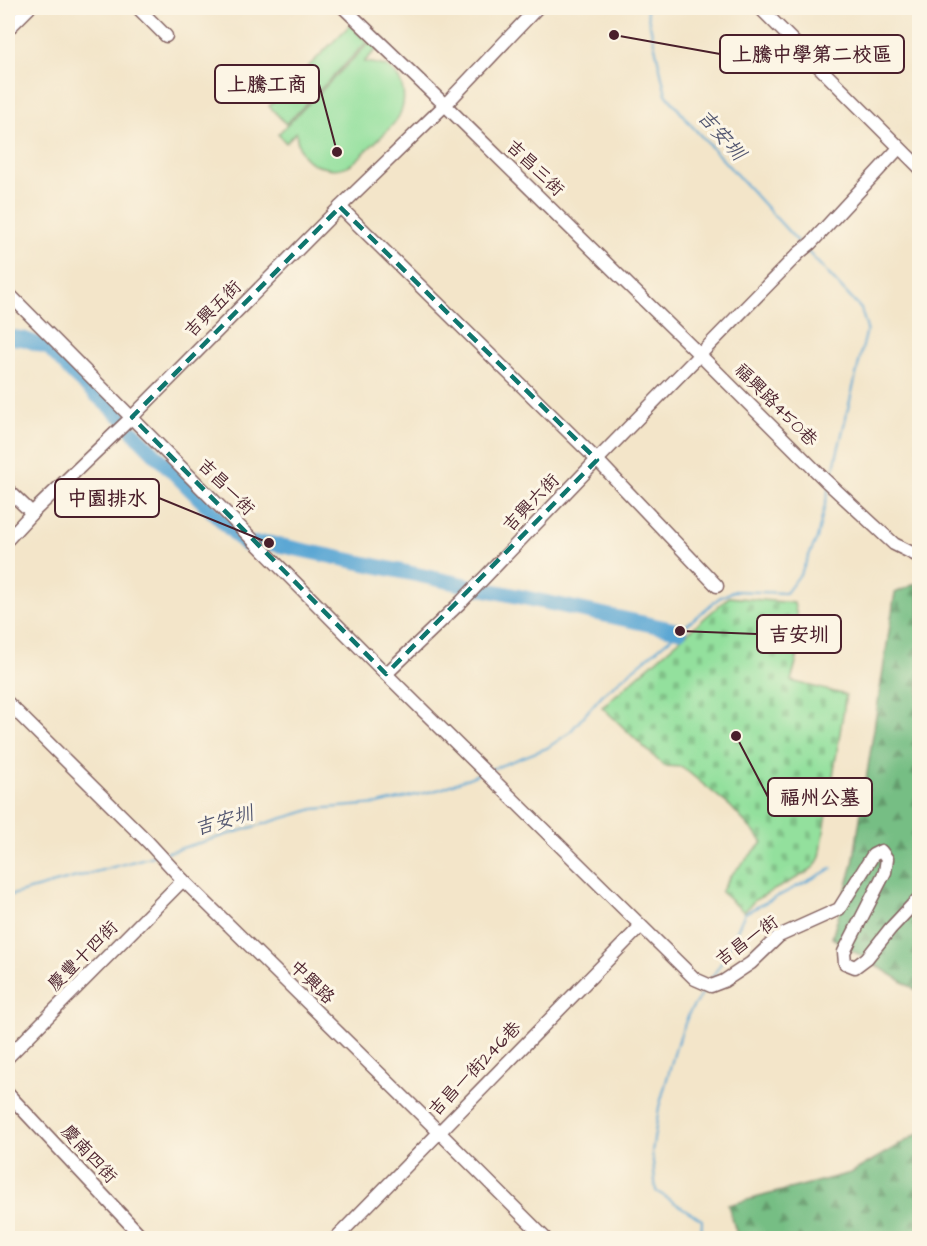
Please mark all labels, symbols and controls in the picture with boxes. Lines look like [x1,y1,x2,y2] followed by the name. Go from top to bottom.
[720,35,904,73] callout: 上騰中學第二校區
[732,41,892,69] text: 上騰中學第二校區
[215,65,319,103] callout: 上騰工商
[227,71,307,99] text: 上騰工商
[691,103,753,168] water label: 吉安圳
[500,134,570,202] street label: 吉昌三街
[179,275,247,343] street label: 吉興五街
[729,358,823,452] street label: 福興路450巷
[192,453,260,521] street label: 吉昌一街
[497,468,565,538] street label: 吉興六街
[55,479,159,517] callout: 中園排水
[67,485,147,513] text: 中園排水
[757,615,841,653] callout: 吉安圳
[769,621,829,649] text: 吉安圳
[768,778,872,816] callout: 福州公墓
[780,784,860,812] text: 福州公墓
[191,799,259,843] water label: 吉安圳
[711,910,783,972] street label: 吉昌一街
[42,915,124,997] street label: 慶豐十四街
[284,954,340,1010] street label: 中興路
[423,1016,527,1122] street label: 吉昌一街246巷
[55,1119,123,1189] street label: 慶南四街

